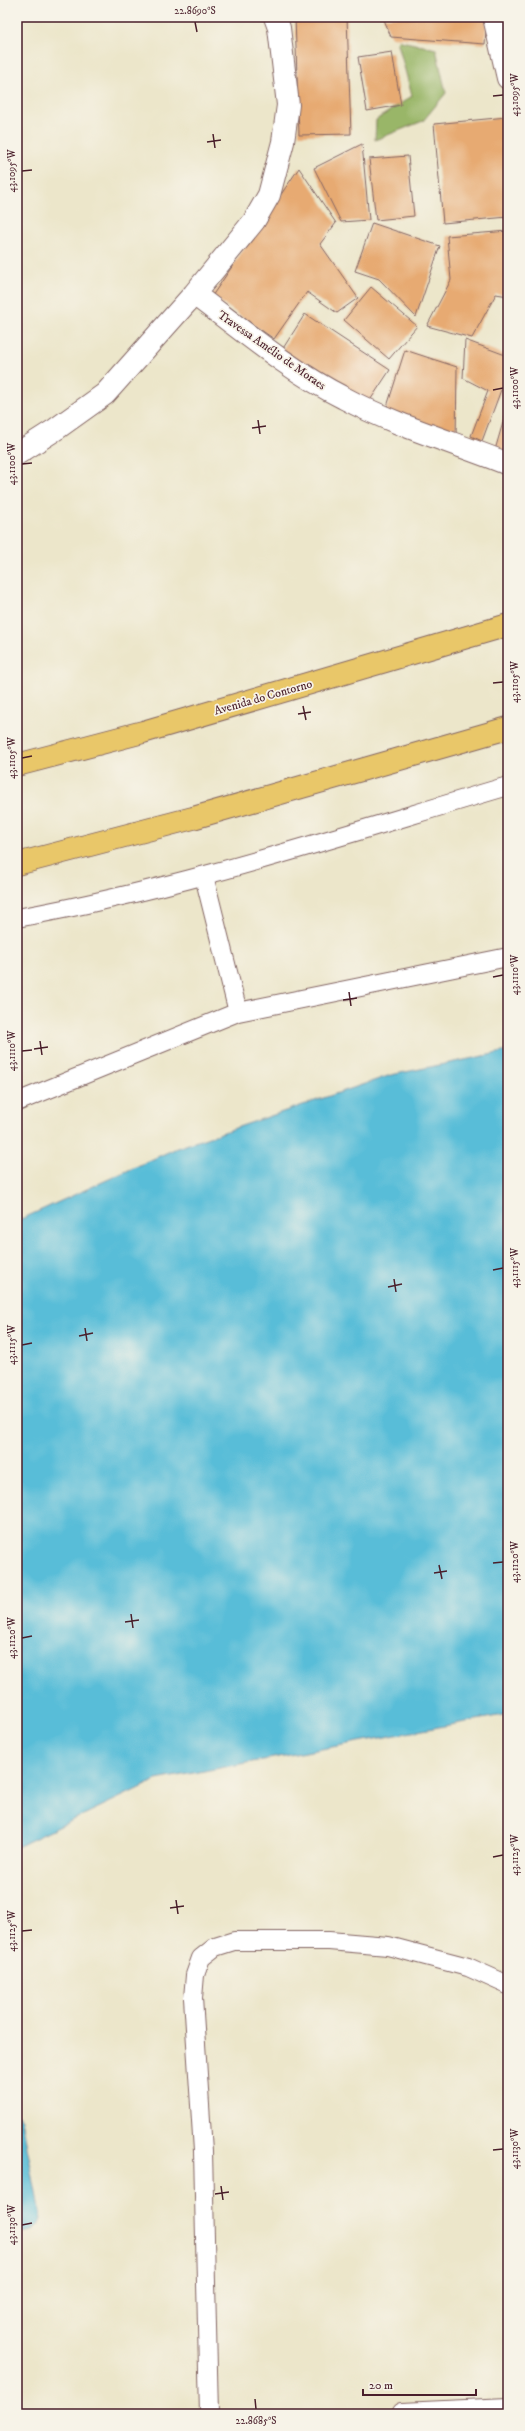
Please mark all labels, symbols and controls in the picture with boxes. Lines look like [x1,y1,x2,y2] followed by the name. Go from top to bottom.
[174,5,216,17] text: 22.8690°S
[509,73,521,117] text: 43.1095°W
[6,149,18,193] text: 43.1095°W
[215,307,329,393] street label: Travessa Amélio de Moraes
[509,366,521,409] text: 43.1100°W
[6,442,18,485] text: 43.1100°W
[509,660,521,703] text: 43.1105°W
[212,676,314,719] street label: Avenida do Contorno
[6,736,18,779] text: 43.1105°W
[509,954,521,995] text: 43.1110°W
[6,1030,18,1071] text: 43.1110°W
[509,1247,521,1288] text: 43.1115°W
[6,1324,18,1365] text: 43.1115°W
[509,1540,521,1583] text: 43.1120°W
[6,1616,18,1659] text: 43.1120°W
[509,1833,521,1876] text: 43.1125°W
[6,1909,18,1952] text: 43.1125°W
[509,2128,521,2169] text: 43.1130°W
[6,2204,18,2245] text: 43.1130°W
[363,2371,476,2397] scale bar
[369,2378,393,2393] text: 20 m
[236,2415,276,2427] text: 22.8685°S

